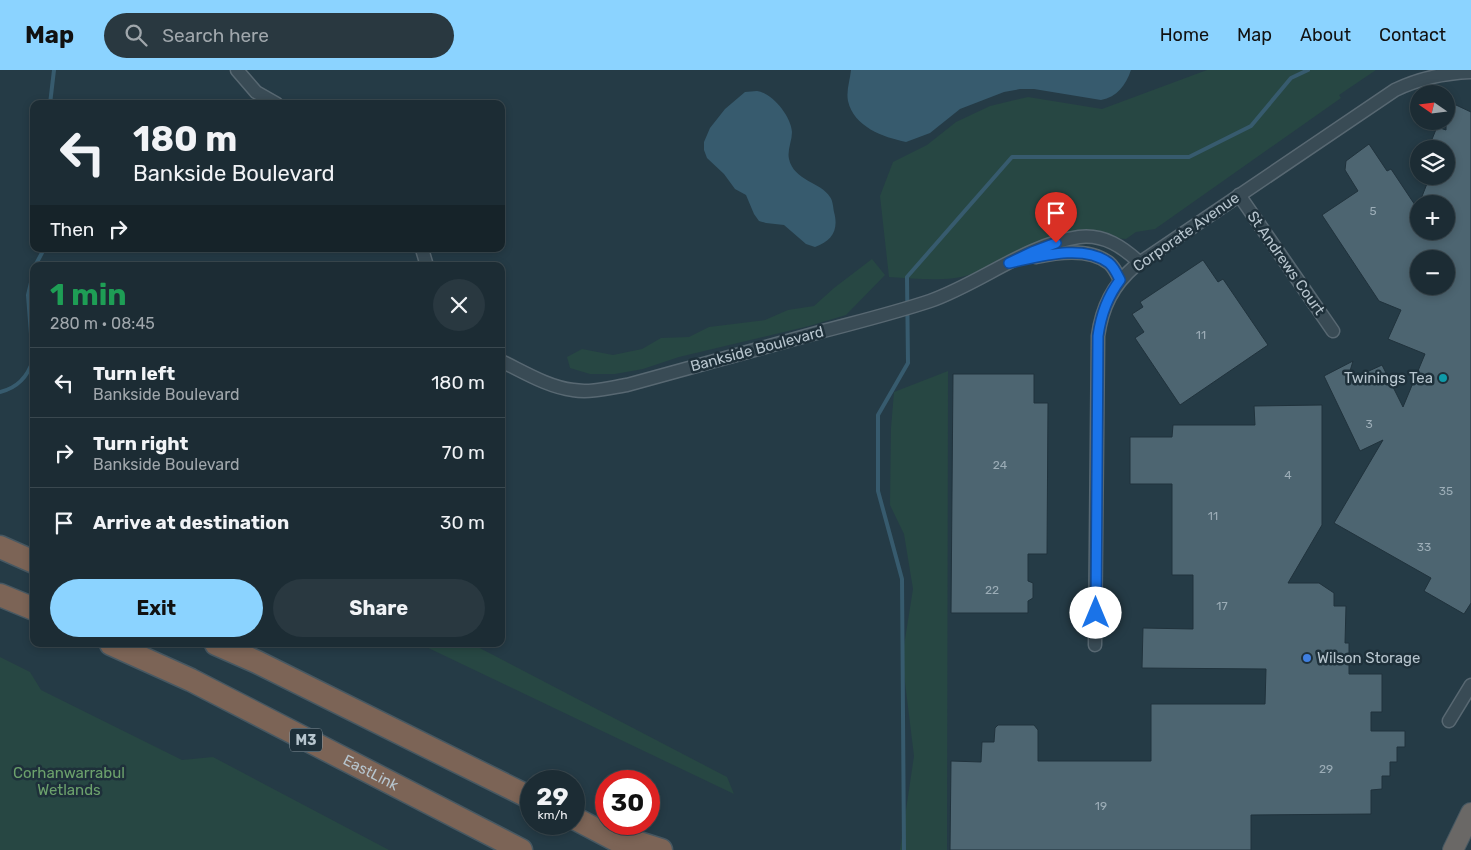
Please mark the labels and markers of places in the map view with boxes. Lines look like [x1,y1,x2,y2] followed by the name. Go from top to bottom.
[1035,192,1077,243] pin
[1344,369,1433,387] place label: Twinings Tea
[1437,372,1449,384] marker: Twinings Tea
[1317,649,1420,667] place label: Wilson Storage
[1301,652,1313,664] marker: Wilson Storage

